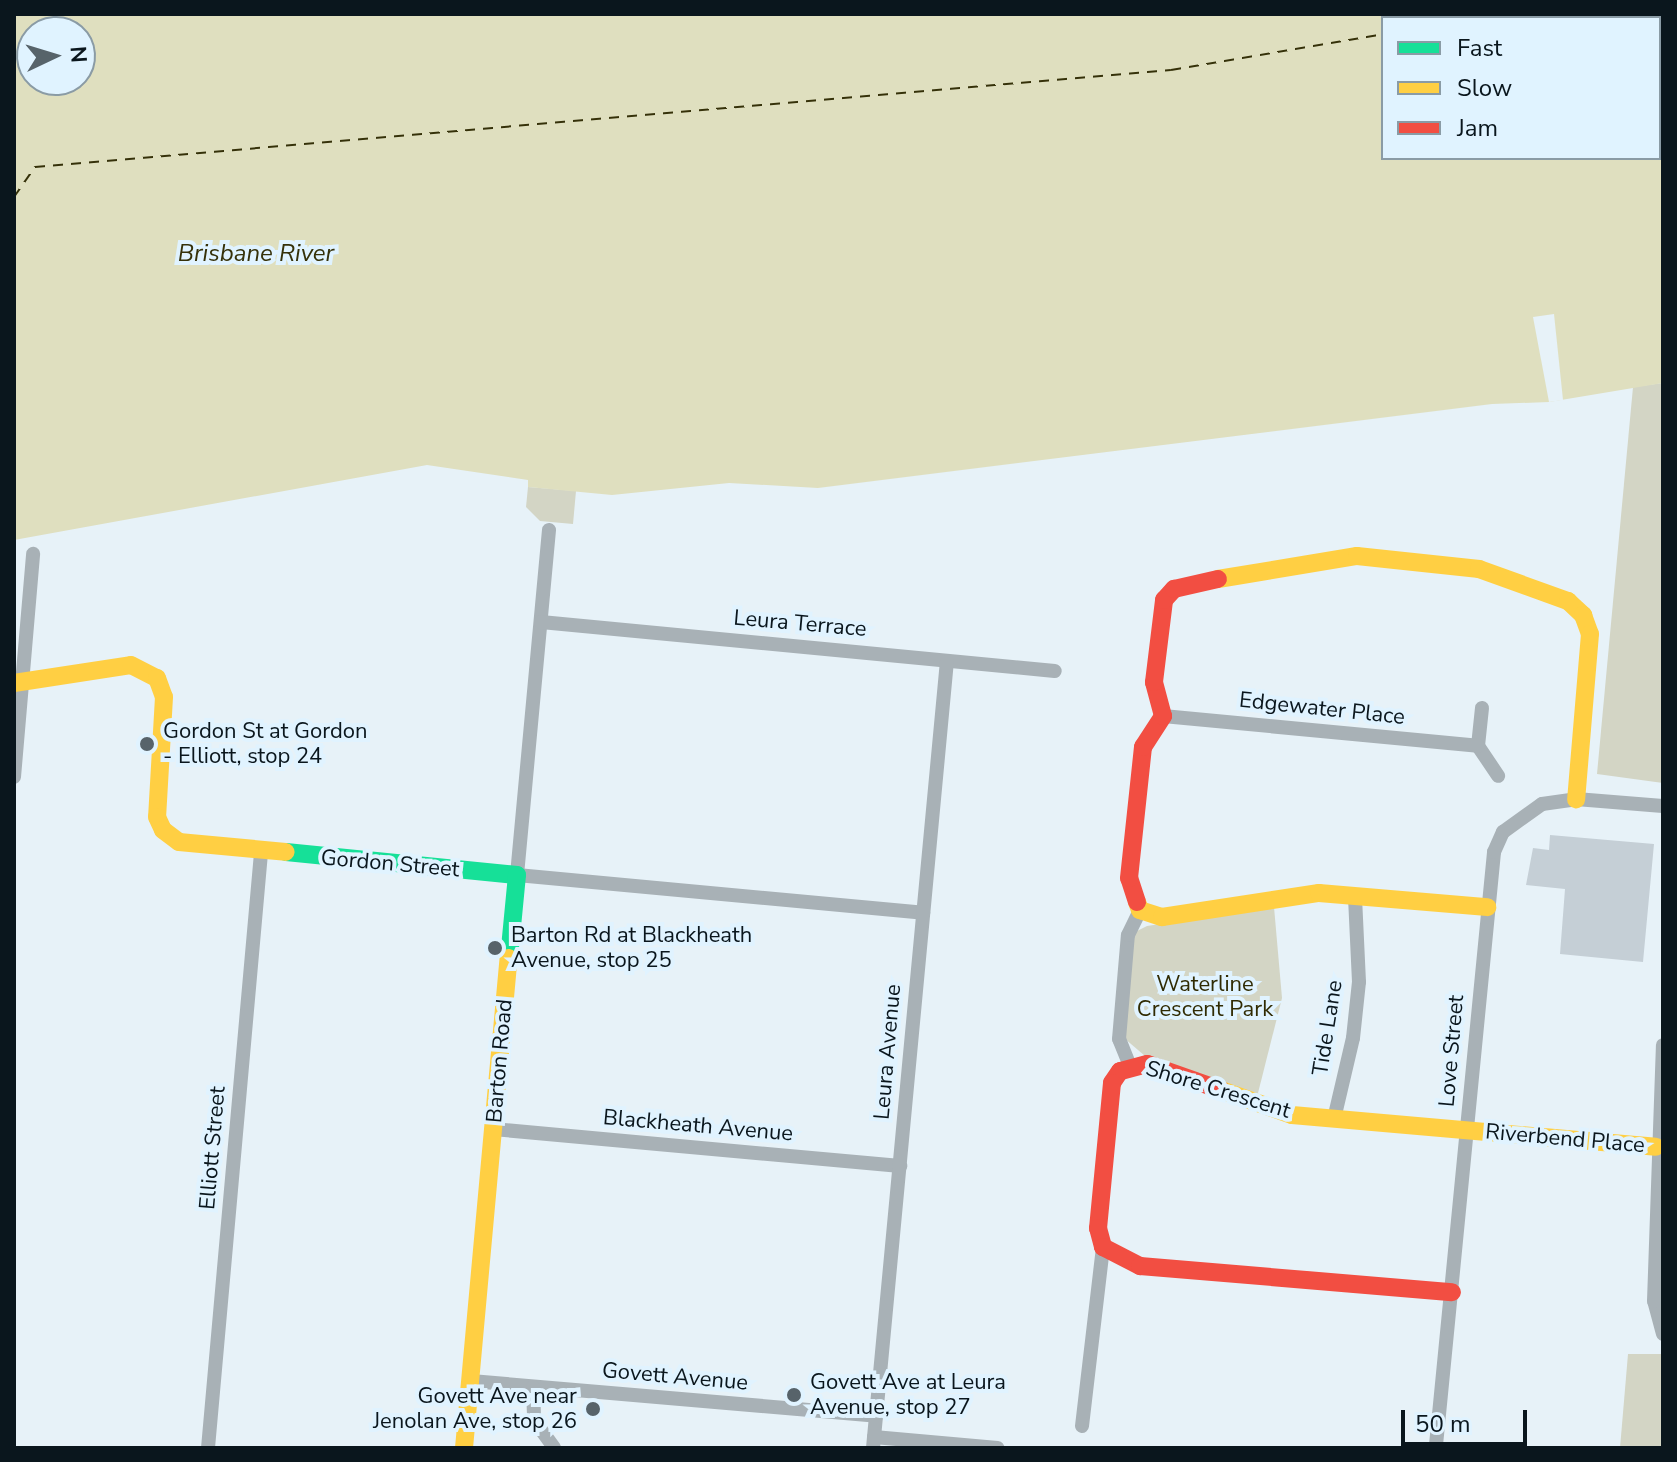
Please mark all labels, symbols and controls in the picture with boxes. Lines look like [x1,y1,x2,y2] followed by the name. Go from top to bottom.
[16,16,96,96] north arrow
[1381,16,1661,160] legend
[1457,32,1502,64] text: Fast
[62,45,93,64] text: N
[1457,72,1512,104] text: Slow
[1457,112,1498,144] text: Jam
[178,240,334,268] water label: Brisbane River
[733,605,867,643] street label: Leura Terrace
[1238,687,1406,731] street label: Edgewater Place
[163,718,367,770] place label: Gordon St at Gordon - Elliott, stop 24
[138,735,156,753] marker: Gordon St at Gordon - Elliott, stop 24
[320,845,460,883] street label: Gordon Street
[511,922,752,974] place label: Barton Rd at Blackheath Avenue, stop 25
[486,939,504,957] marker: Barton Rd at Blackheath Avenue, stop 25
[1137,971,1273,1022] park label: Waterline Crescent Park
[1307,978,1349,1078] street label: Tide Lane
[869,983,907,1121] street label: Leura Avenue
[1434,994,1470,1108] street label: Love Street
[481,998,519,1124] street label: Barton Road
[1142,1055,1294,1125] street label: Shore Crescent
[194,1085,232,1211] street label: Elliott Street
[602,1105,794,1147] street label: Blackheath Avenue
[1484,1119,1646,1159] street label: Riverbend Place
[601,1357,749,1397] street label: Govett Avenue
[810,1369,1006,1420] place label: Govett Ave at Leura Avenue, stop 27
[373,1383,577,1434] place label: Govett Ave near Jenolan Ave, stop 26
[785,1386,803,1404] marker: Govett Ave at Leura Avenue, stop 27
[1405,1394,1531,1444] scale bar
[584,1400,602,1418] marker: Govett Ave near Jenolan Ave, stop 26
[1415,1408,1471,1440] text: 50 m

